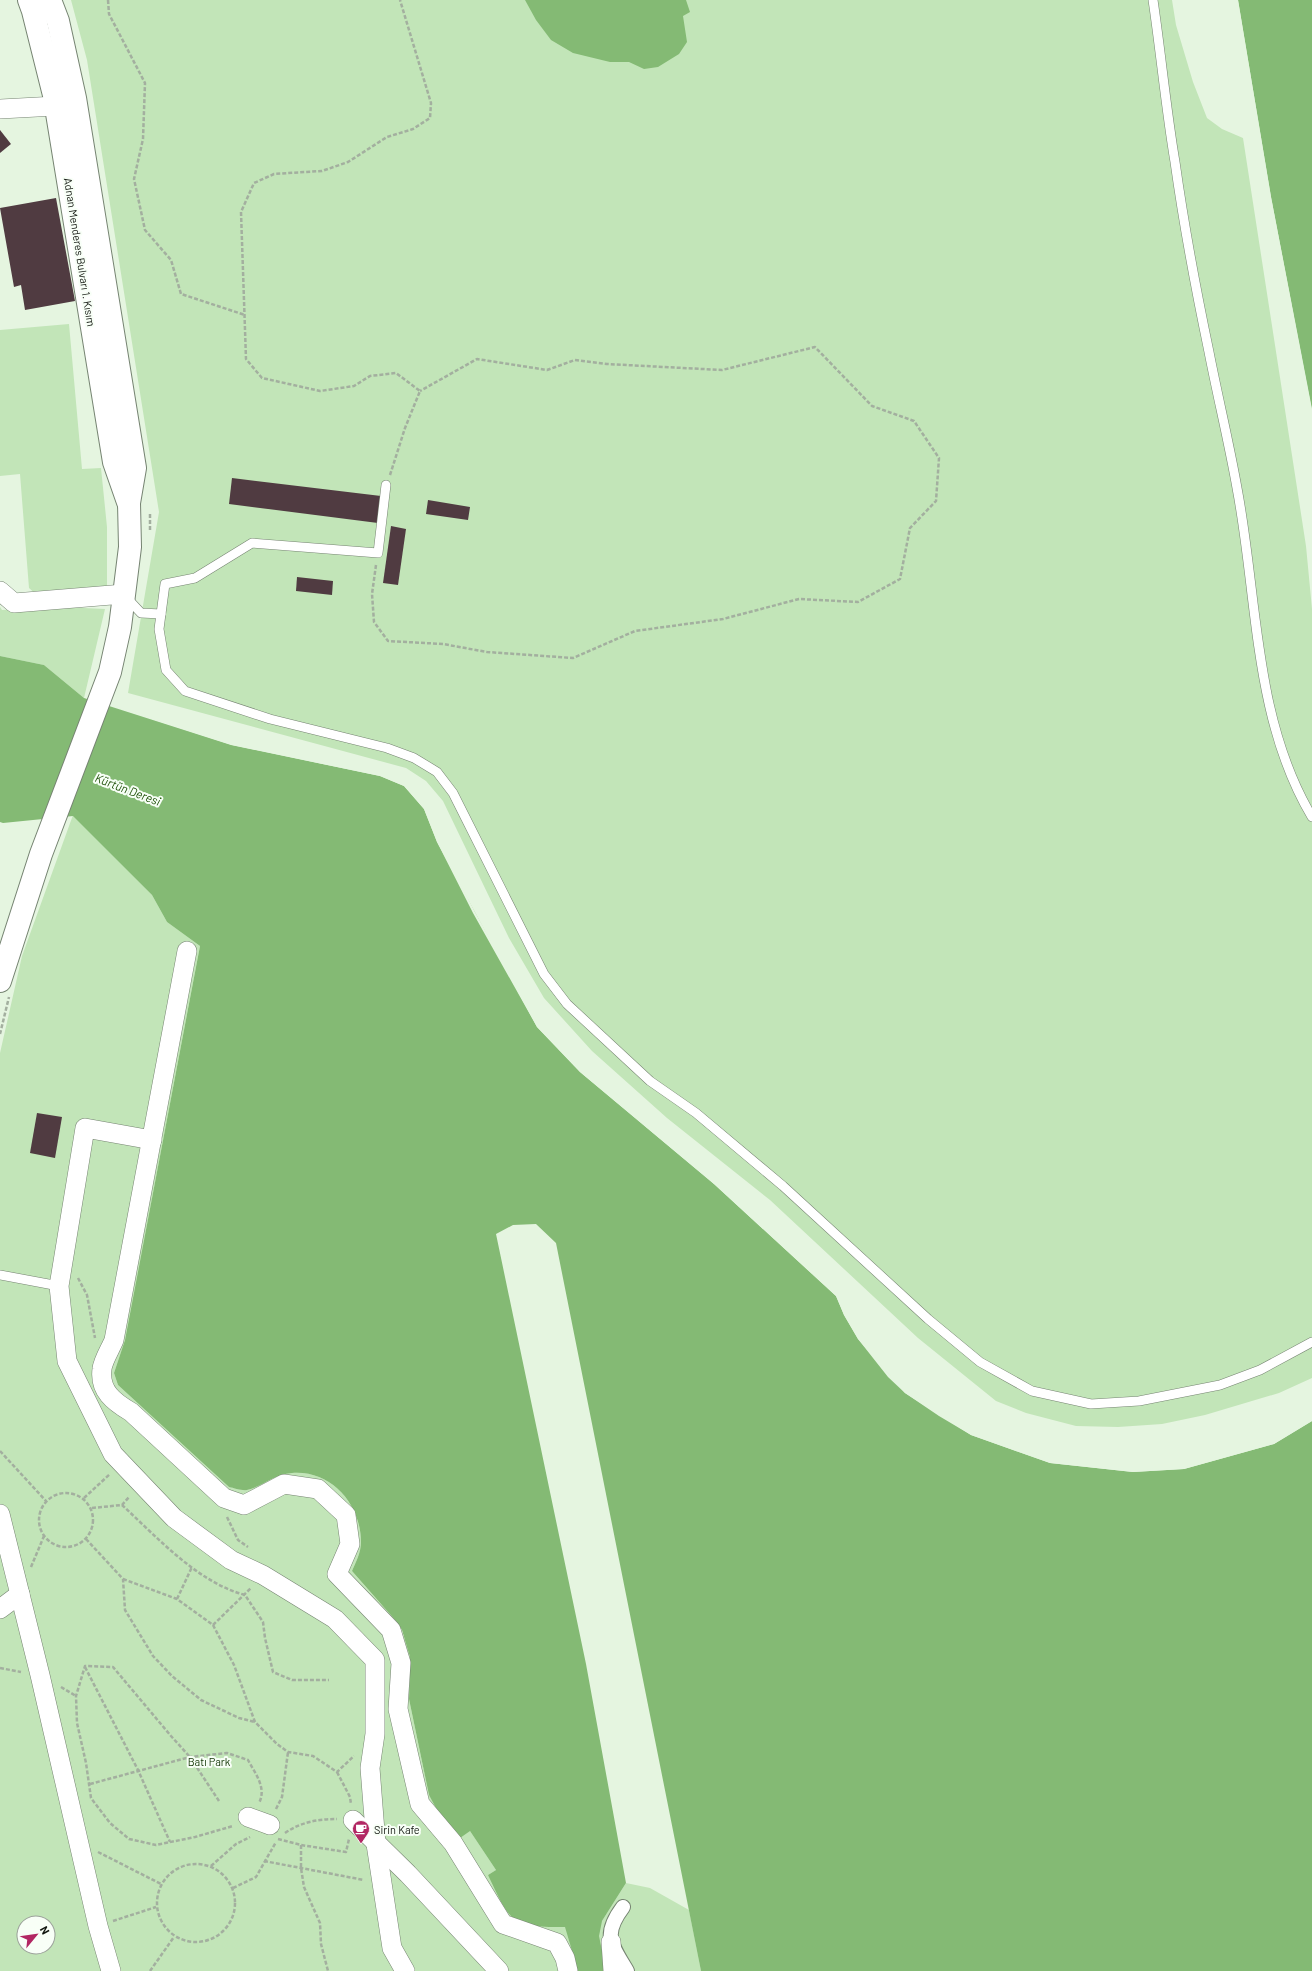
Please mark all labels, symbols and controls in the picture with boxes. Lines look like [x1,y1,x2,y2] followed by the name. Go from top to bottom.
[62,177,98,327] street label: Adnan Menderes Bulvarı 1. Kısım
[93,770,163,808] water label: Kürtün Deresi
[188,1755,231,1768] park label: Batı Park
[351,1819,371,1844] cafe icon: Sirin Kafe
[374,1823,420,1836] place label: Sirin Kafe
[16,1915,56,1955] north arrow
[38,1924,53,1936] text: N

